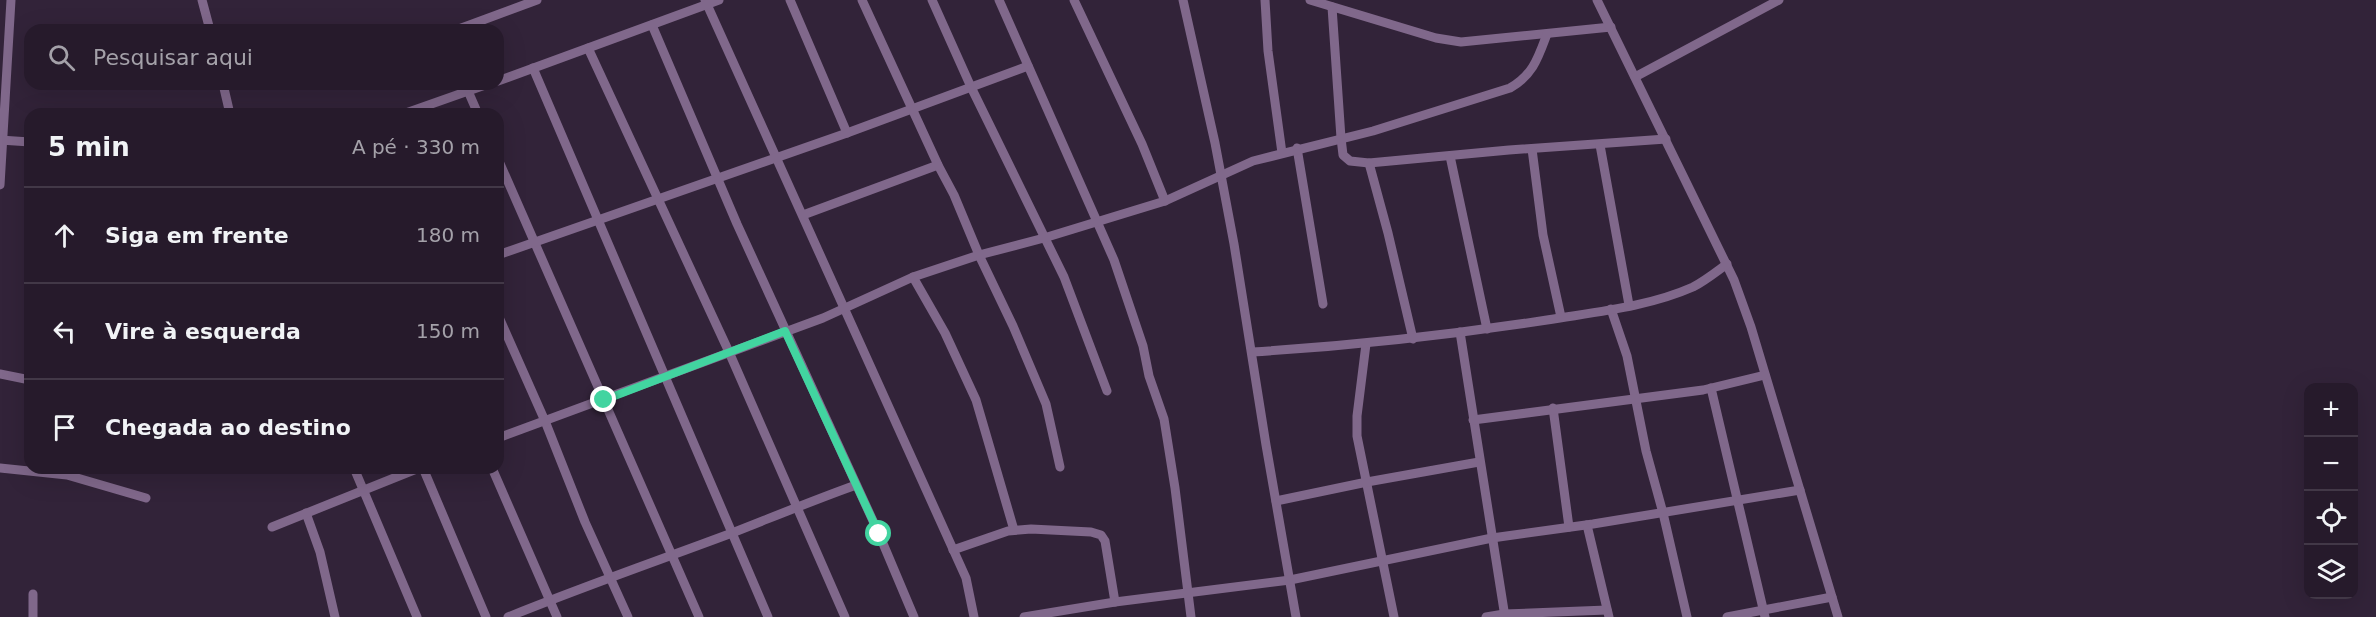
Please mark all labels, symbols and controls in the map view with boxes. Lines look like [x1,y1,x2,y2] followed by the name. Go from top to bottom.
[24,24,504,90] search box
[45,41,78,74] icon: search
[93,45,253,70] text: Pesquisar aqui
[48,132,130,162] text: 5 min
[352,135,480,159] text: A pé · 330 m
[48,219,81,252] icon: ahead
[105,223,289,248] text: Siga em frente
[416,223,480,247] text: 180 m
[48,315,81,348] icon: left
[105,319,301,344] text: Vire à esquerda
[416,319,480,343] text: 150 m
[2304,383,2358,599] map controls
[2304,383,2358,437] button: +
[590,386,616,412] route end
[48,411,81,444] icon: arrive
[105,415,351,440] text: Chegada ao destino
[2304,437,2358,491] button: −
[2304,491,2358,545] button: locate
[865,520,891,546] route start
[2304,545,2358,599] button: layers

